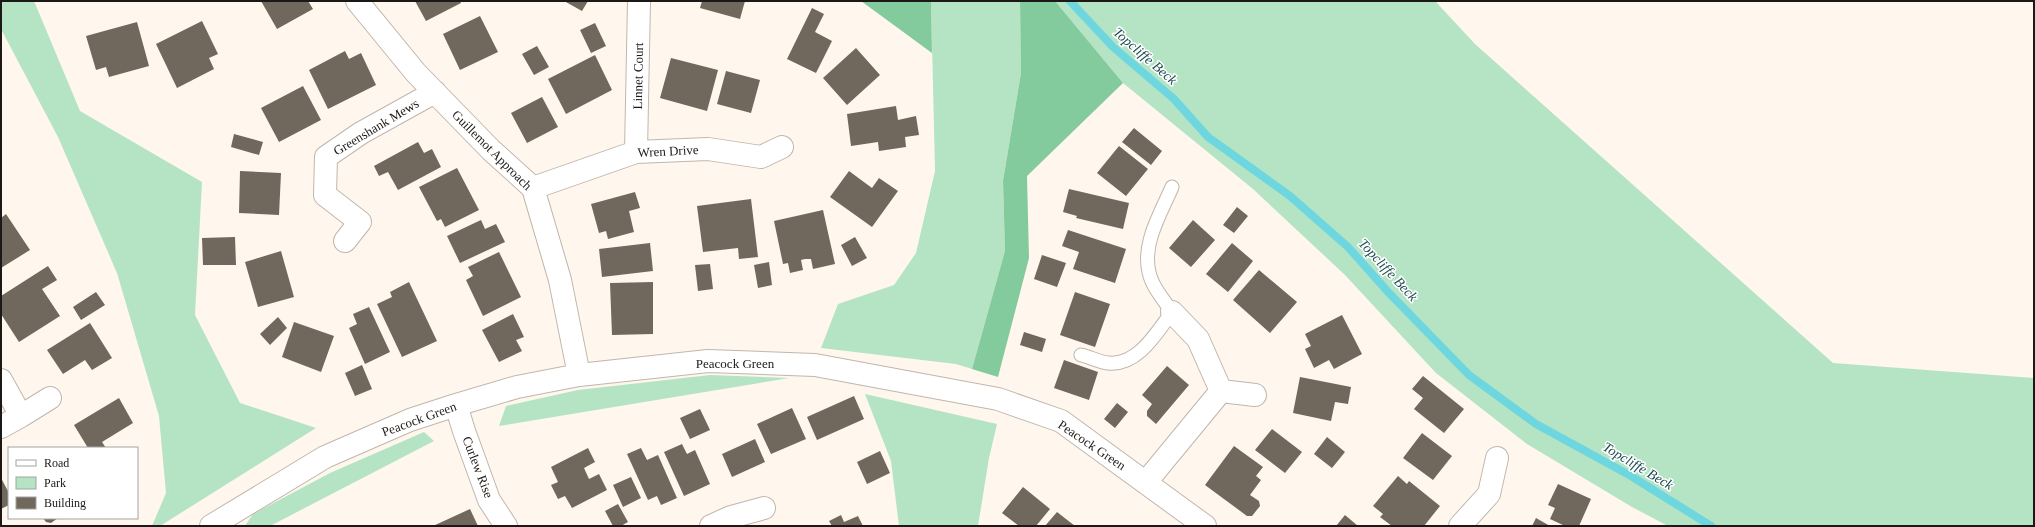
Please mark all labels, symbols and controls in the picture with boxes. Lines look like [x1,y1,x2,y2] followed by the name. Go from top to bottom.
[1110,24,1180,88] water label: Topcliffe Beck
[630,42,646,110] street label: Linnet Court
[331,96,421,158] street label: Greenshank Mews
[449,107,535,193] street label: Guillemot Approach
[637,142,699,160] street label: Wren Drive
[1356,236,1421,305] water label: Topcliffe Beck
[696,356,775,371] street label: Peacock Green
[380,398,459,439] street label: Peacock Green
[1055,417,1129,473] street label: Peacock Green
[459,434,497,500] street label: Curlew Rise
[1600,439,1676,493] water label: Topcliffe Beck
[8,447,138,519] legend
[44,456,69,470] text: Road
[44,476,66,490] text: Park
[44,496,86,510] text: Building

